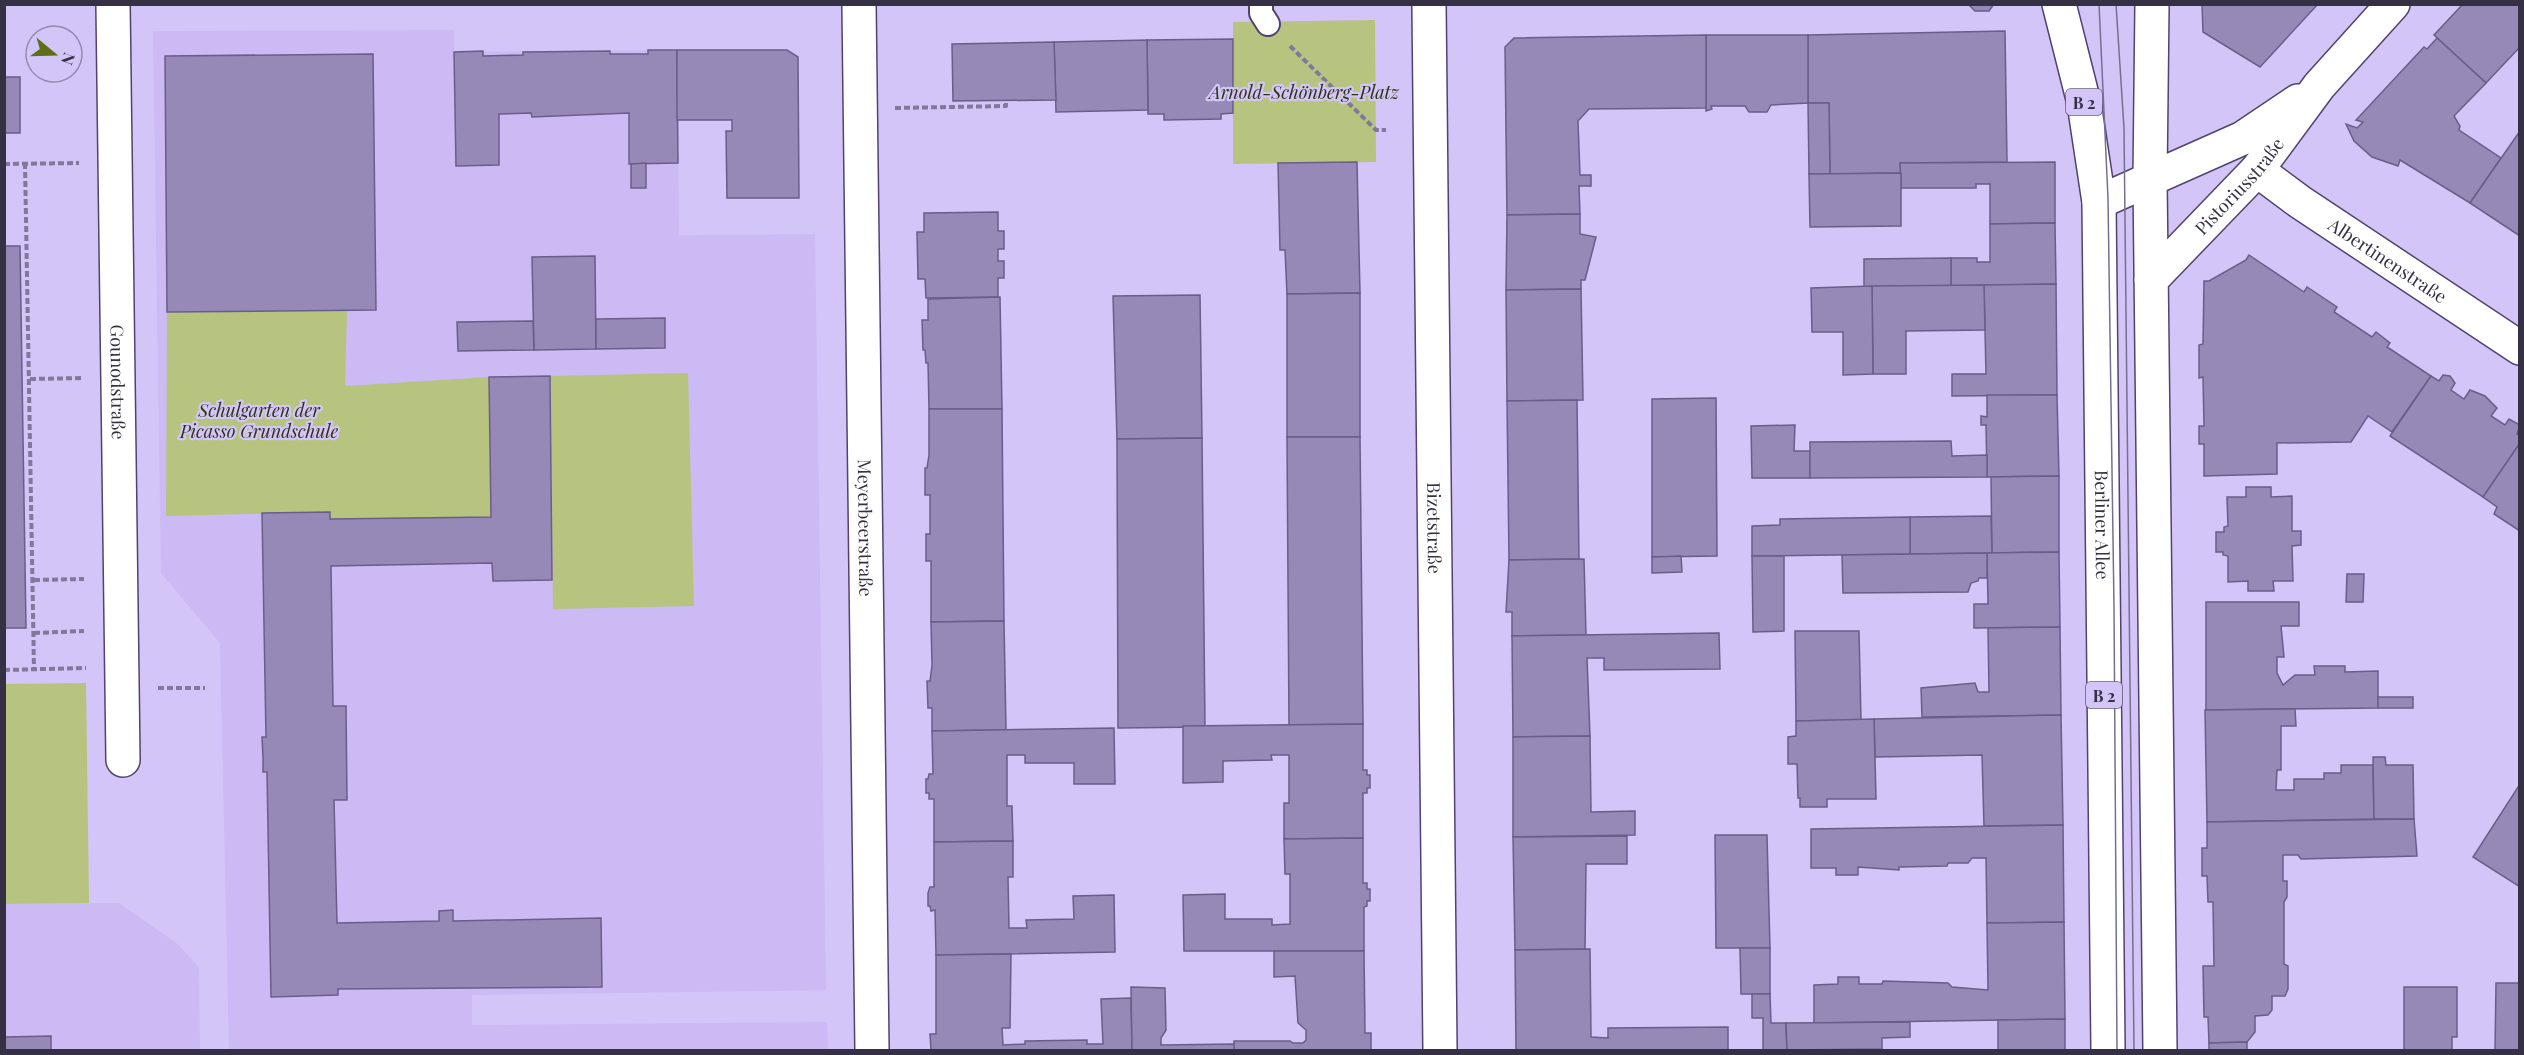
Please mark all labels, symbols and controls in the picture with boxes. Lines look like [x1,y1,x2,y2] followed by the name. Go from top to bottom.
[24,24,84,84] north arrow
[57,50,80,68] text: N
[1207,80,1400,104] park label: Arnold-Schönberg-Platz
[2066,89,2102,115] road number: B 2
[2189,133,2289,240] street label: Pistoriusstraße
[2323,212,2452,308] street label: Albertinenstraße
[105,324,131,440] street label: Gounodstraße
[179,398,338,443] park label: Schulgarten der Picasso Grundschule
[853,459,878,597] street label: Meyerbeerstraße
[2090,470,2115,580] street label: Berliner Allee
[1422,482,1447,574] street label: Bizetstraße
[2086,682,2122,708] road number: B 2

